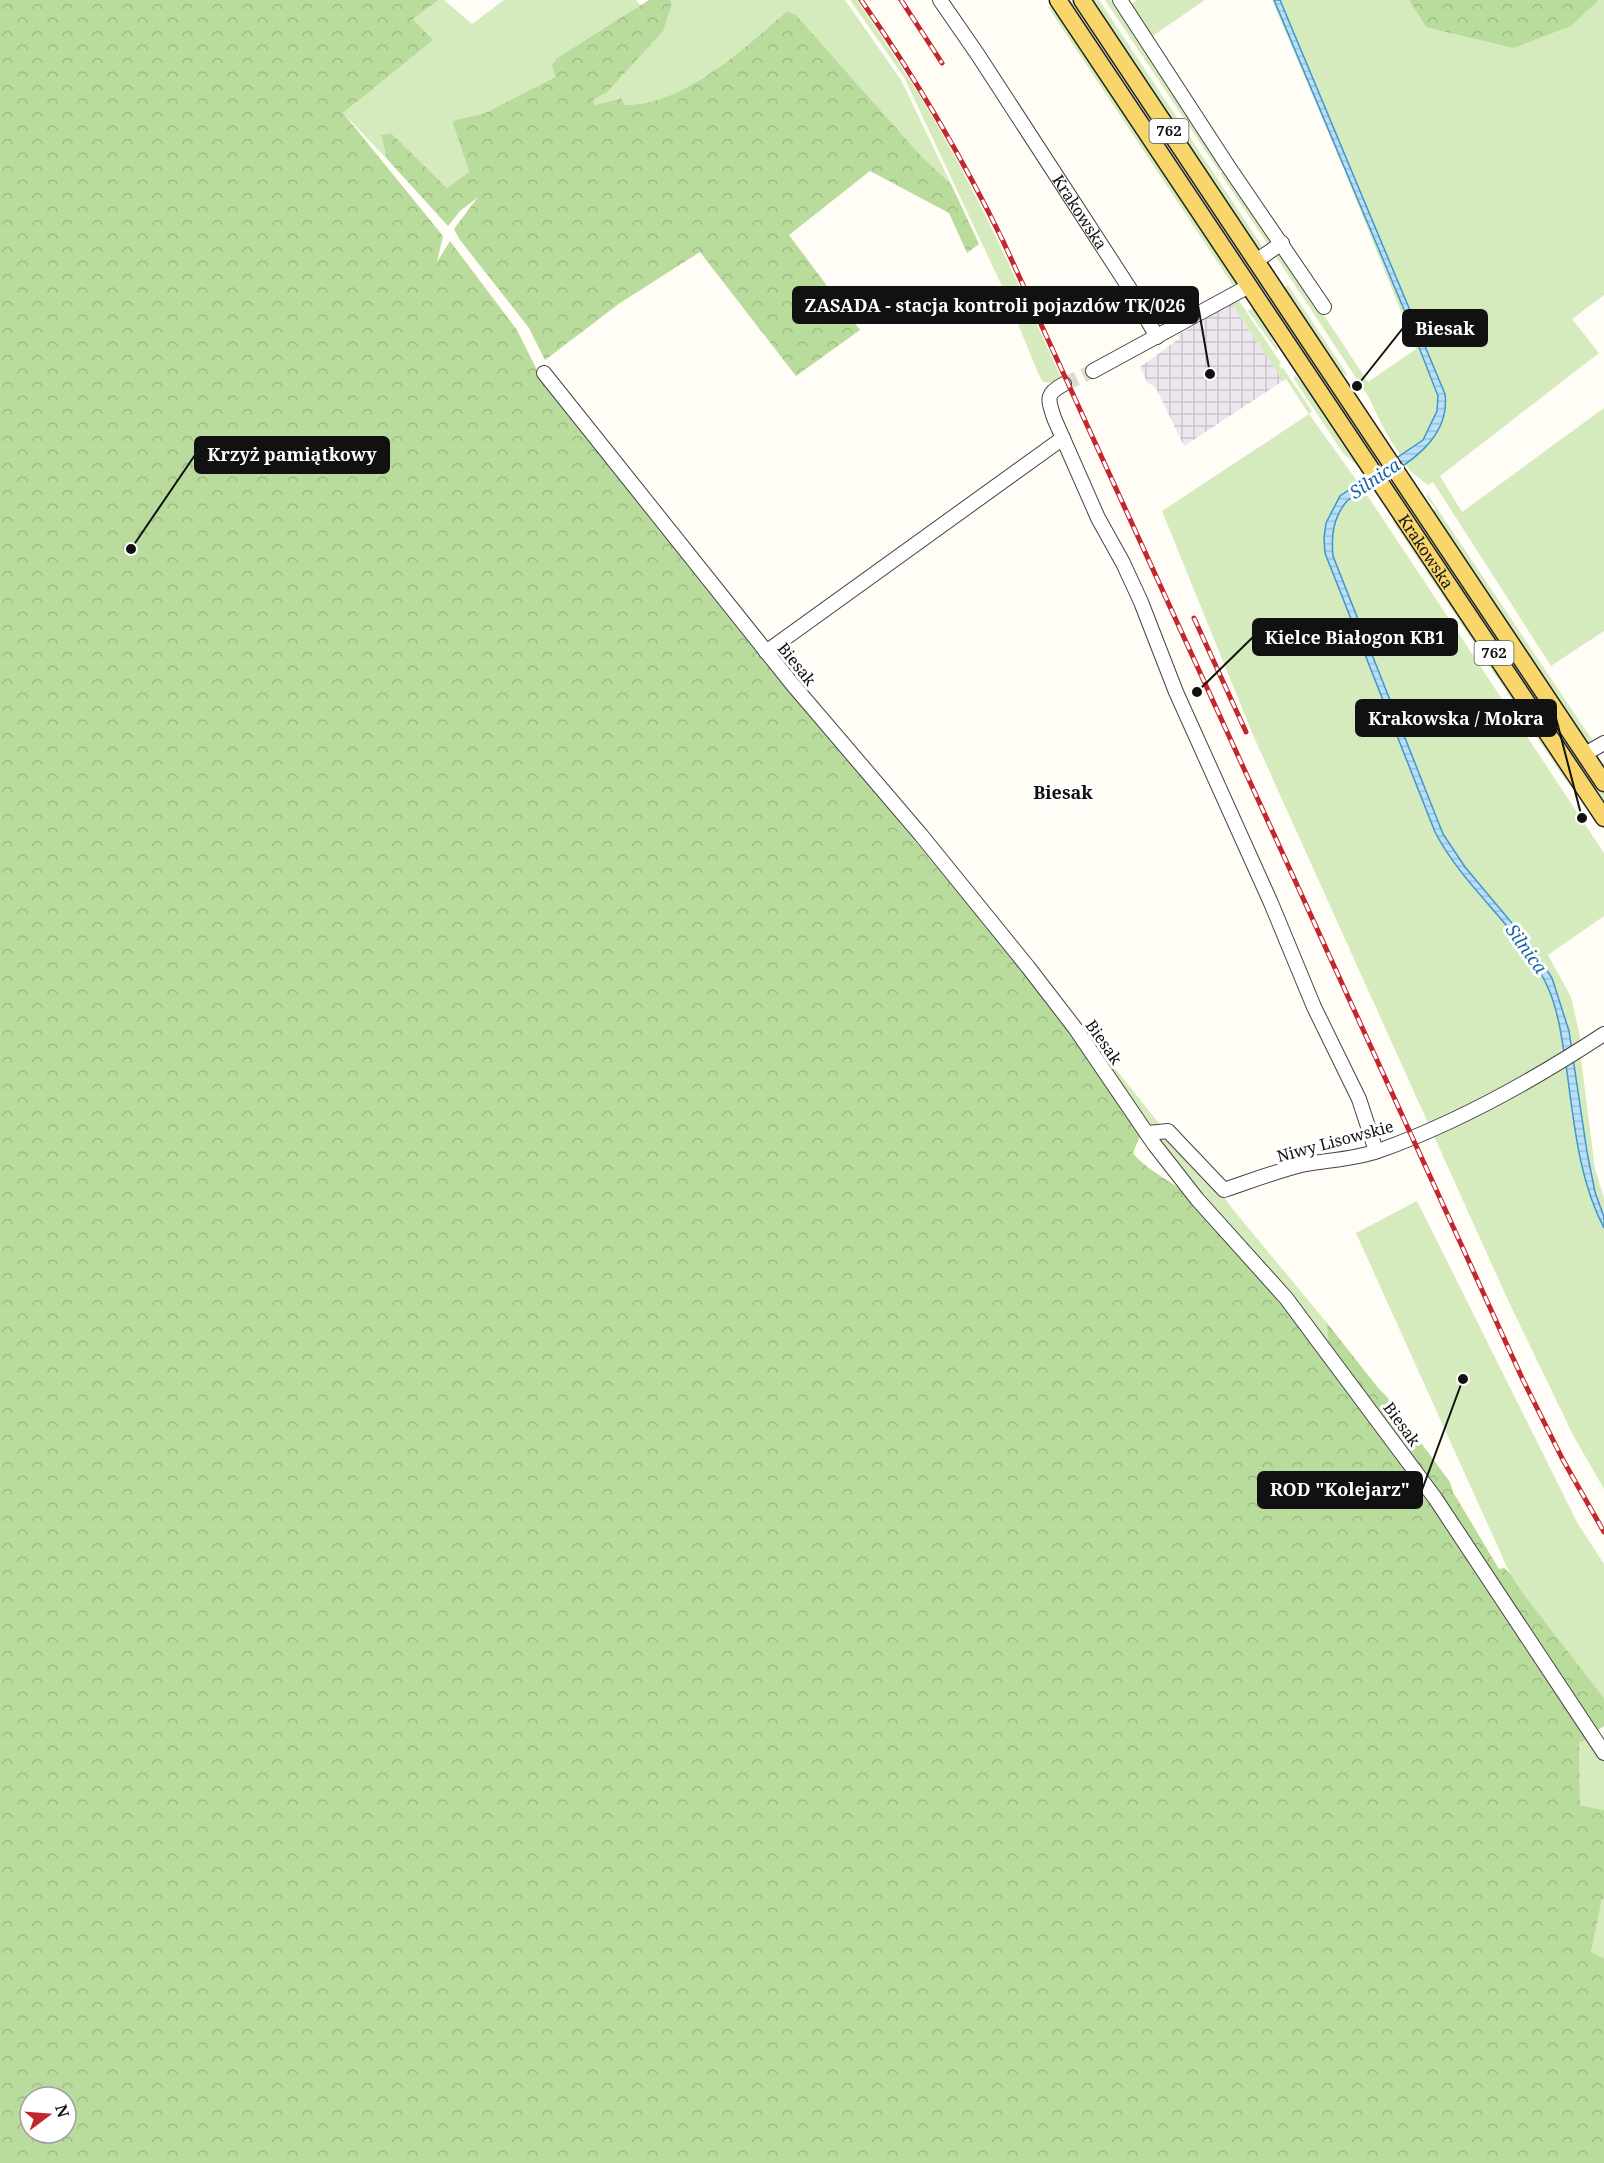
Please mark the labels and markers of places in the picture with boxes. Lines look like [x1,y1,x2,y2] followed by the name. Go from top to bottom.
[793,287,1198,323] callout: ZASADA - stacja kontroli pojazdów TK/026
[1403,310,1487,346] callout: Biesak
[195,437,389,473] callout: Krzyż pamiątkowy
[1253,619,1457,655] callout: Kielce Białogon KB1
[1356,700,1556,736] callout: Krakowska / Mokra
[1258,1472,1422,1508] callout: ROD "Kolejarz"

